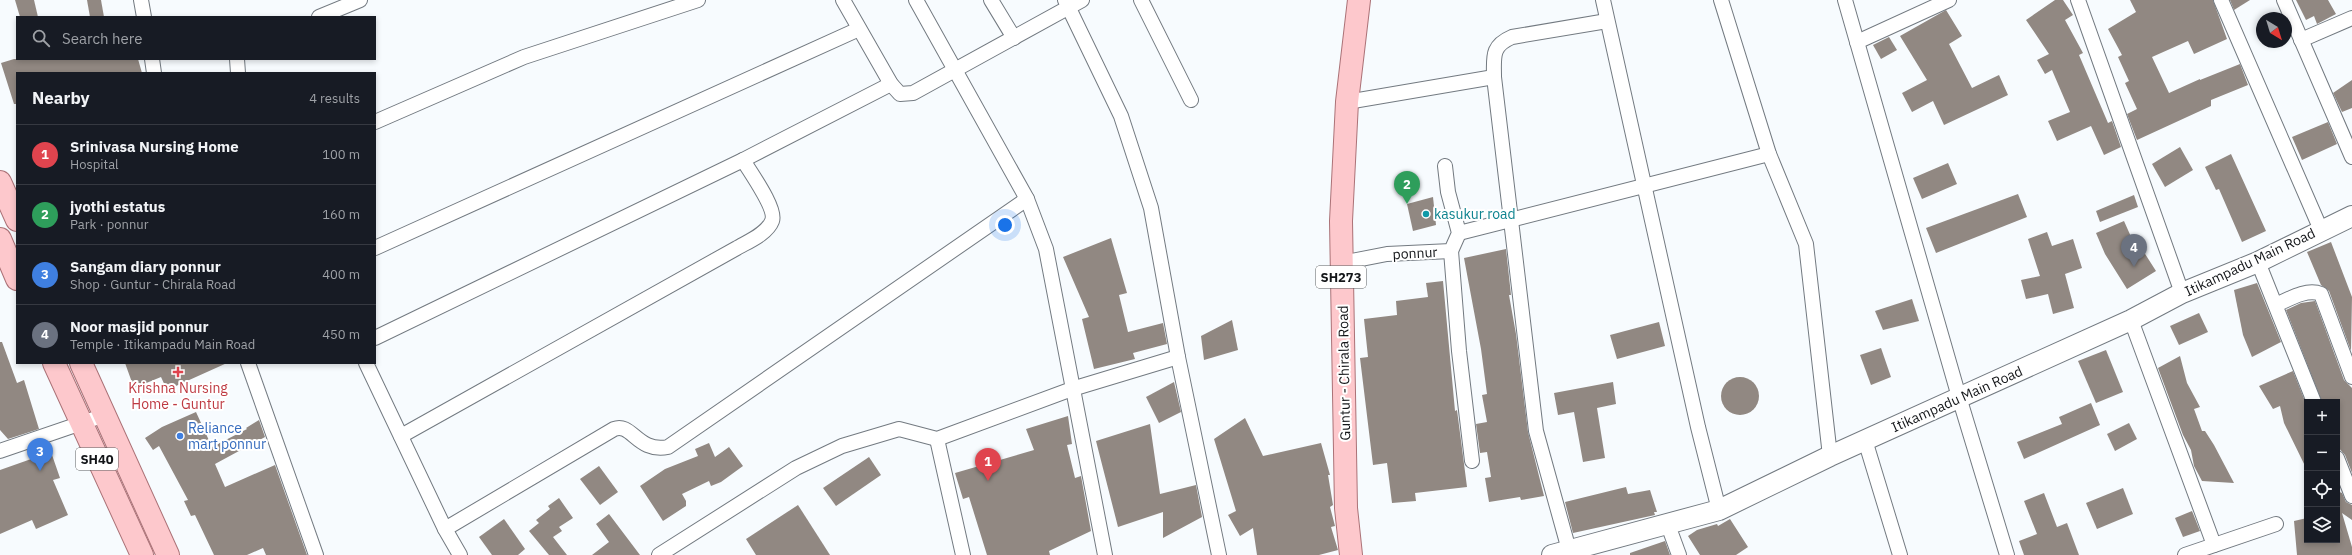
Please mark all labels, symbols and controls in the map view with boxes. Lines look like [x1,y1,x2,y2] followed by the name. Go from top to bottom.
[2256,12,2292,48] north arrow
[16,16,376,60] search box
[30,27,52,49] icon: search
[62,29,142,48] text: Search here
[32,87,90,109] text: Nearby
[309,90,360,107] text: 4 results
[70,137,239,156] text: Srinivasa Nursing Home
[41,146,49,163] text: 1
[322,146,360,163] text: 100 m
[70,156,119,173] text: Hospital
[1394,171,1420,204] pin: 2
[70,197,165,216] text: jyothi estatus
[1434,205,1516,223] place label: kasukur road
[41,206,49,223] text: 2
[322,206,360,223] text: 160 m
[1421,209,1431,219] marker: kasukur road
[995,215,1015,235] your location
[70,216,148,233] text: Park · ponnur
[2182,224,2318,300] street label: Itikampadu Main Road
[2121,234,2147,267] pin: 4
[1392,243,1438,263] street label: ponnur
[70,257,221,276] text: Sangam diary ponnur
[41,266,49,283] text: 3
[322,266,360,283] text: 400 m
[1316,266,1366,288] road number: SH273
[70,276,236,293] text: Shop · Guntur - Chirala Road
[1334,305,1354,441] street label: Guntur - Chirala Road
[70,317,209,336] text: Noor masjid ponnur
[41,326,49,343] text: 4
[322,326,360,343] text: 450 m
[70,336,255,353] text: Temple · Itikampadu Main Road
[1889,362,2025,436] street label: Itikampadu Main Road
[172,366,184,378] marker: Krishna Nursing Home - Guntur
[128,379,228,413] place label: Krishna Nursing Home - Guntur
[2304,399,2340,543] map controls
[2304,399,2340,435] button: +
[188,419,266,453] place label: Reliance mart ponnur
[175,431,185,441] marker: Reliance mart ponnur
[2304,435,2340,471] button: −
[27,438,53,471] pin: 3
[76,448,118,470] road number: SH40
[975,448,1001,481] pin: 1
[2304,471,2340,507] button: locate
[2304,507,2340,543] button: layers

